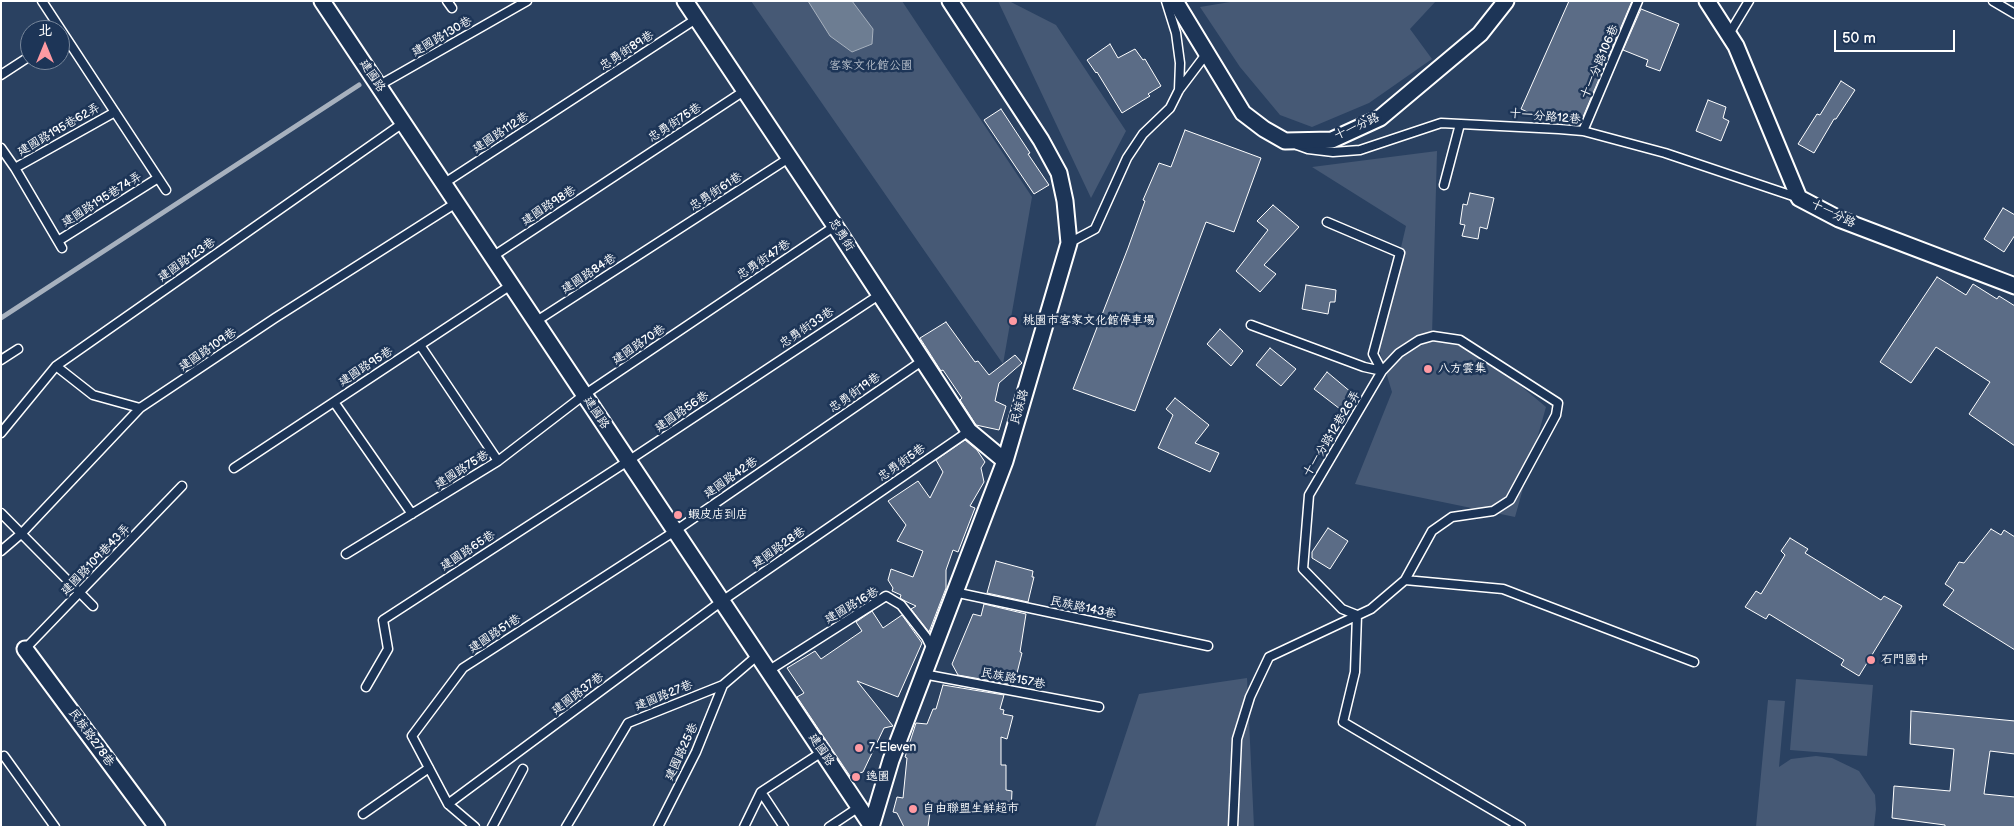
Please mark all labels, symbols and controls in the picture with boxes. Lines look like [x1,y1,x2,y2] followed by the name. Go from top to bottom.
[409,14,475,60] street label: 建國路130巷
[20,20,70,70] north arrow
[1836,20,1957,52] scale bar
[38,22,52,39] text: 北
[1578,23,1622,101] street label: 十一分路106巷
[597,28,657,74] street label: 忠勇街89巷
[1842,29,1876,48] text: 50 m
[356,57,388,95] street label: 建國路
[829,59,913,73] park label: 客家文化館公園
[646,100,704,146] street label: 忠勇街75巷
[15,101,103,159] street label: 建國路195巷62弄
[1509,107,1581,127] street label: 十一分路12巷
[470,109,532,157] street label: 建國路112巷
[1332,110,1382,144] street label: 十一分路
[59,170,145,230] street label: 建國路195巷74弄
[687,170,745,214] street label: 忠勇街61巷
[519,183,579,229] street label: 建國路98巷
[1808,197,1858,231] street label: 十一分路
[825,216,857,254] street label: 忠勇街
[155,235,219,285] street label: 建國路123巷
[735,237,793,283] street label: 忠勇街47巷
[559,251,619,297] street label: 建國路84巷
[777,304,837,352] street label: 忠勇街33巷
[1023,314,1155,328] place label: 桃園市客家文化館停車場
[1007,315,1019,327] marker: 桃園市客家文化館停車場
[610,322,668,368] street label: 建國路70巷
[176,325,240,375] street label: 建國路109巷
[336,344,396,390] street label: 建國路95巷
[1438,362,1486,376] place label: 八方雲集
[1422,363,1434,375] marker: 八方雲集
[826,370,884,416] street label: 忠勇街19巷
[1008,388,1032,426] street label: 民族路
[1301,388,1363,480] street label: 十一分路12巷26弄
[652,389,712,435] street label: 建國路56巷
[580,394,612,432] street label: 建國路
[875,441,929,485] street label: 忠勇街5巷
[432,448,492,492] street label: 建國路75巷
[701,454,761,502] street label: 建國路42巷
[688,508,748,522] place label: 蝦皮店到店
[672,509,684,521] marker: 蝦皮店到店
[58,521,134,599] street label: 建國路109巷43弄
[749,524,809,572] street label: 建國路28巷
[438,528,498,574] street label: 建國路65巷
[822,585,882,627] street label: 建國路16巷
[1049,594,1117,622] street label: 民族路143巷
[466,612,524,656] street label: 建國路51巷
[1881,653,1929,667] place label: 石門國中
[1865,654,1877,666] marker: 石門國中
[980,666,1046,692] street label: 民族路157巷
[549,670,607,718] street label: 建國路37巷
[633,678,695,714] street label: 建國路27巷
[65,706,117,770] street label: 民族路278巷
[662,721,702,783] street label: 建國路25巷
[805,731,837,769] street label: 建國路
[869,741,916,755] place label: 7-Eleven
[853,742,865,754] marker: 7-Eleven
[866,770,890,784] place label: 逸園
[850,771,862,783] marker: 逸園
[923,802,1019,816] place label: 自由聯盟生鮮超市
[907,803,919,815] marker: 自由聯盟生鮮超市

